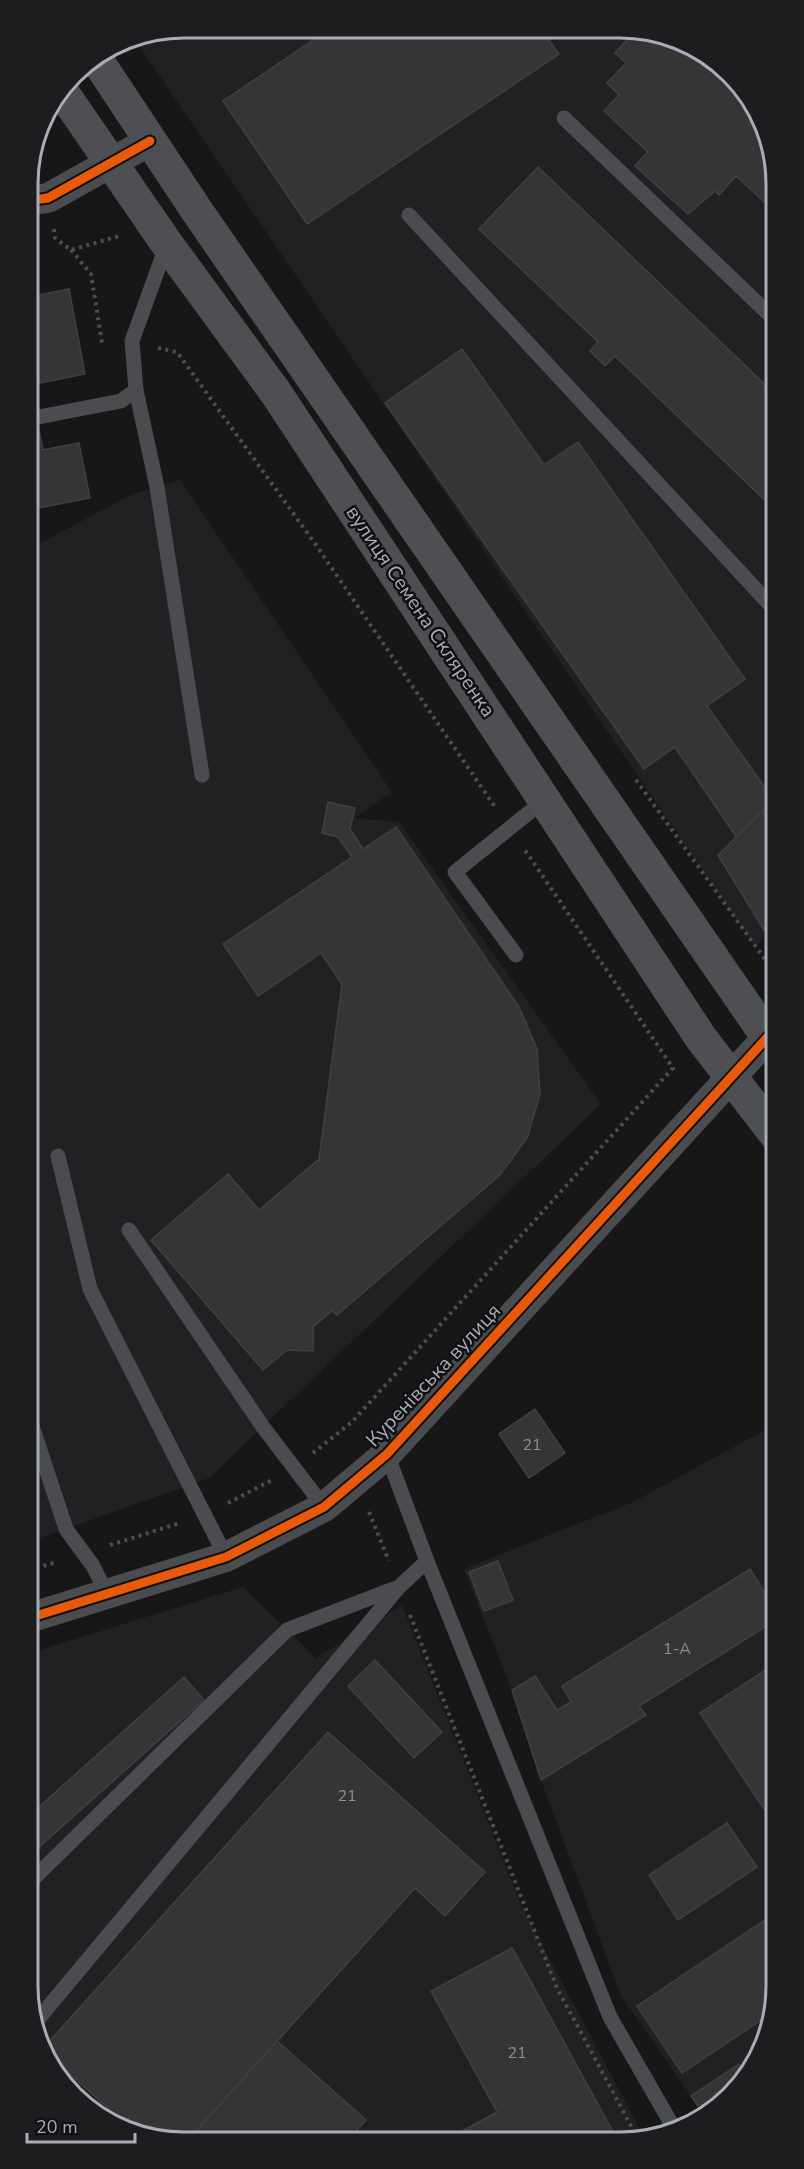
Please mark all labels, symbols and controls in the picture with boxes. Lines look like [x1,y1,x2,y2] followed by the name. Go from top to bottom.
[340,500,502,722] street label: вулиця Семена Скляренка
[360,1298,507,1453] street label: Куренівська вулиця
[522,1434,542,1456] house number: 21
[663,1638,691,1660] house number: 1-А
[337,1785,357,1807] house number: 21
[507,2042,527,2064] house number: 21
[27,2106,135,2144] scale bar
[36,2115,78,2139] text: 20 m

